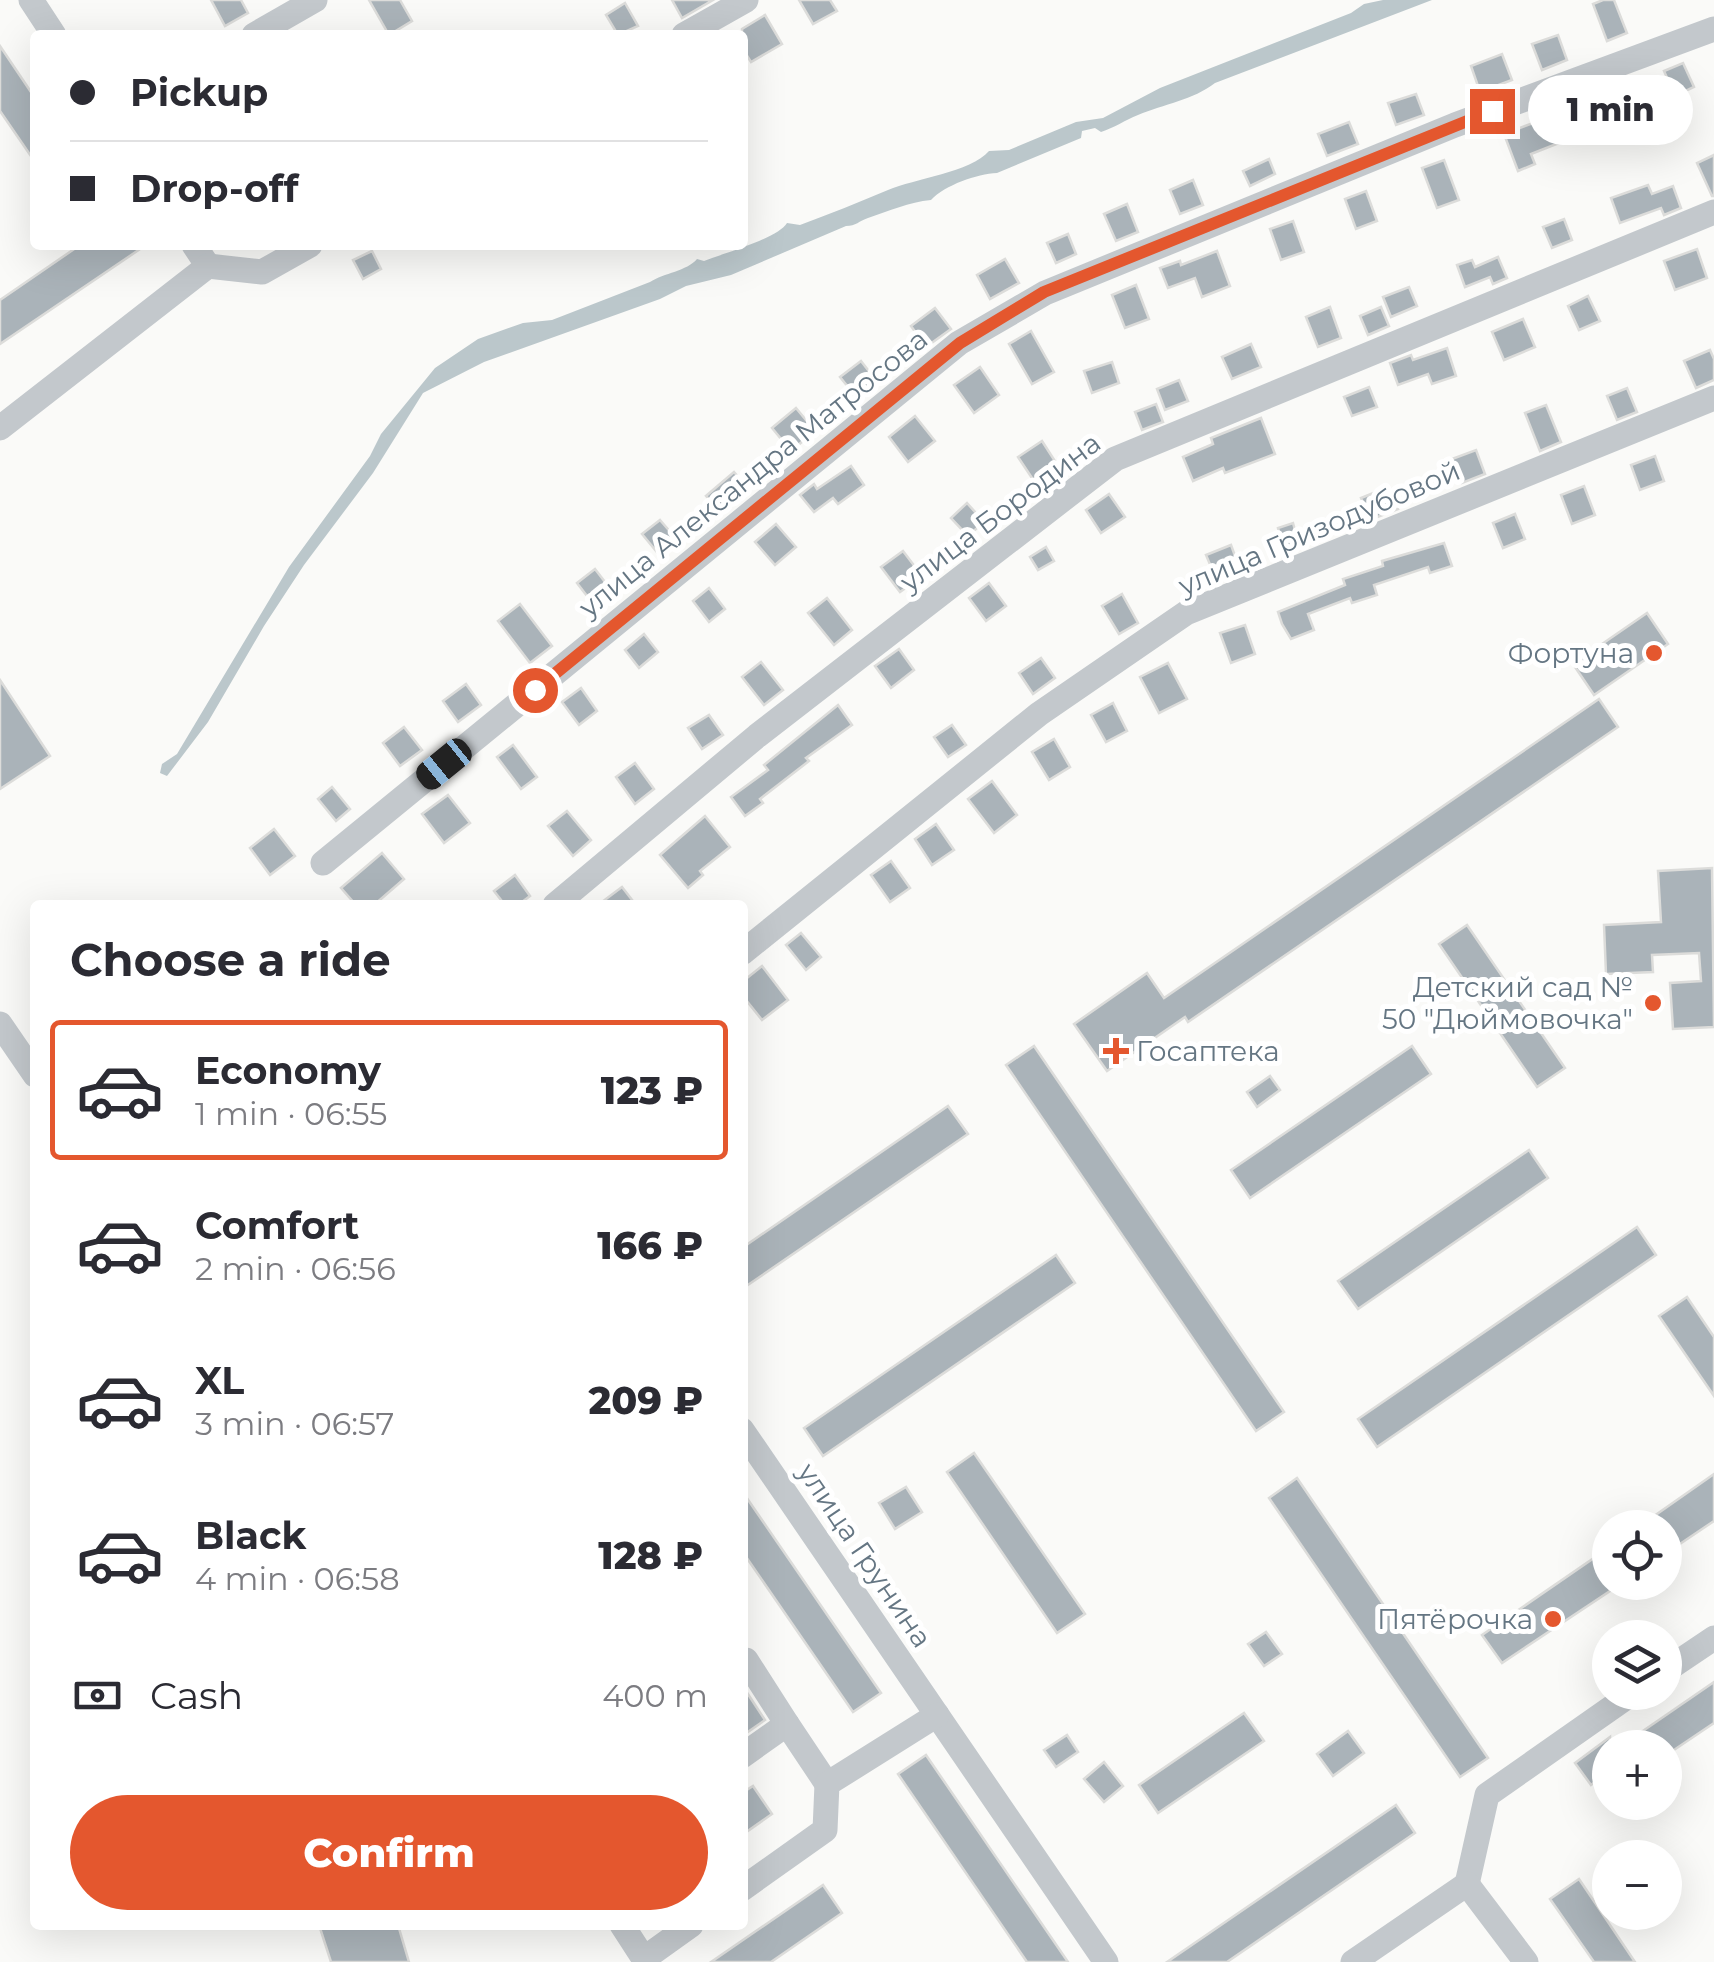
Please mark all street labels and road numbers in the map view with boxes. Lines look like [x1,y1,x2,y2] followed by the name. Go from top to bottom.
[571,322,934,625] street label: улица Александра Матросова
[892,425,1107,599] street label: улица Бородина
[1172,453,1465,603] street label: улица Гризодубовой
[790,1455,939,1654] street label: улица Грунина

